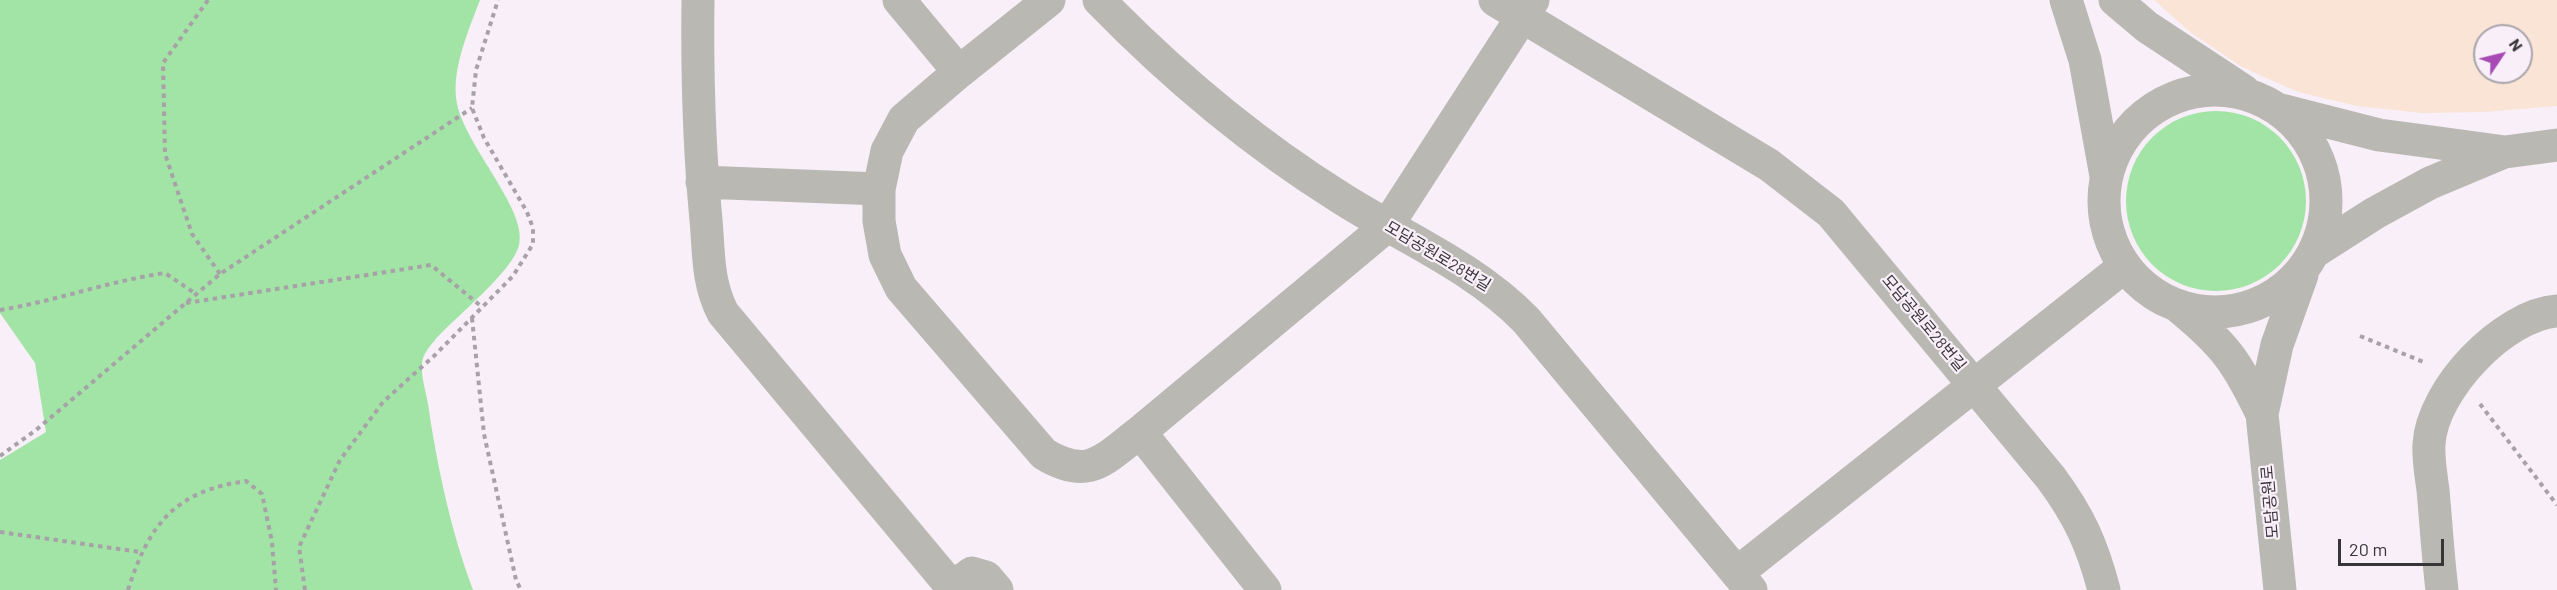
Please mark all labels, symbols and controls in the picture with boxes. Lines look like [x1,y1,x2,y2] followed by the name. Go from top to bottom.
[2473,24,2533,84] north arrow
[2506,35,2527,54] text: N
[1382,217,1494,295] street label: 모담공원로28번길
[1878,271,1970,375] street label: 모담공원로28번길
[2257,465,2283,539] street label: 모담공원로
[2341,527,2448,565] scale bar
[2349,538,2387,560] text: 20 m

